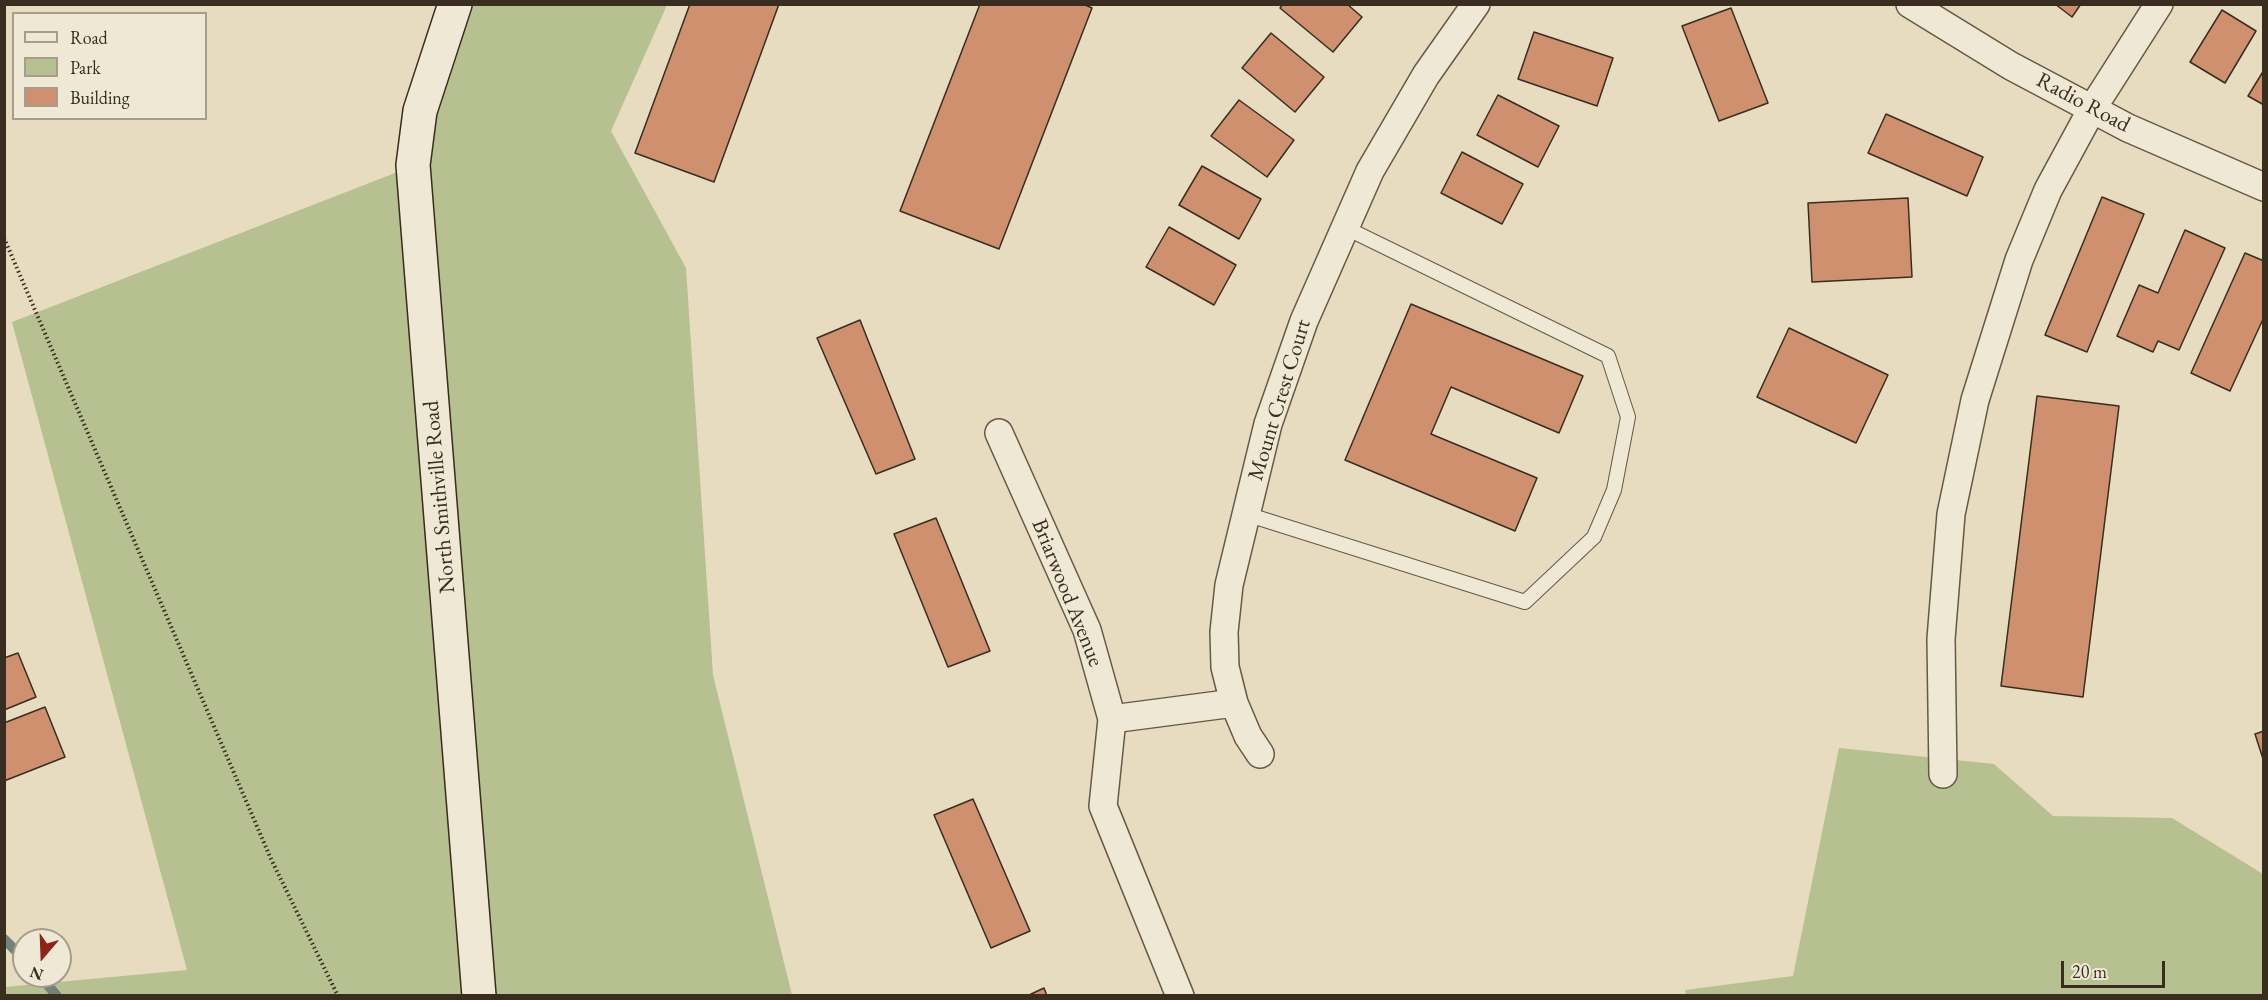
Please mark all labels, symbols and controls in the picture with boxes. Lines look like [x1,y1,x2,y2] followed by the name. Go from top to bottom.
[12,12,207,120] legend
[70,26,108,49] text: Road
[70,56,101,79] text: Park
[2032,67,2134,139] street label: Radio Road
[70,86,130,109] text: Building
[1243,316,1317,484] street label: Mount Crest Court
[418,400,462,594] street label: North Smithville Road
[1025,515,1109,671] street label: Briarwood Avenue
[12,928,72,988] north arrow
[2064,949,2168,987] scale bar
[2072,960,2107,983] text: 20 m
[27,962,46,986] text: N

